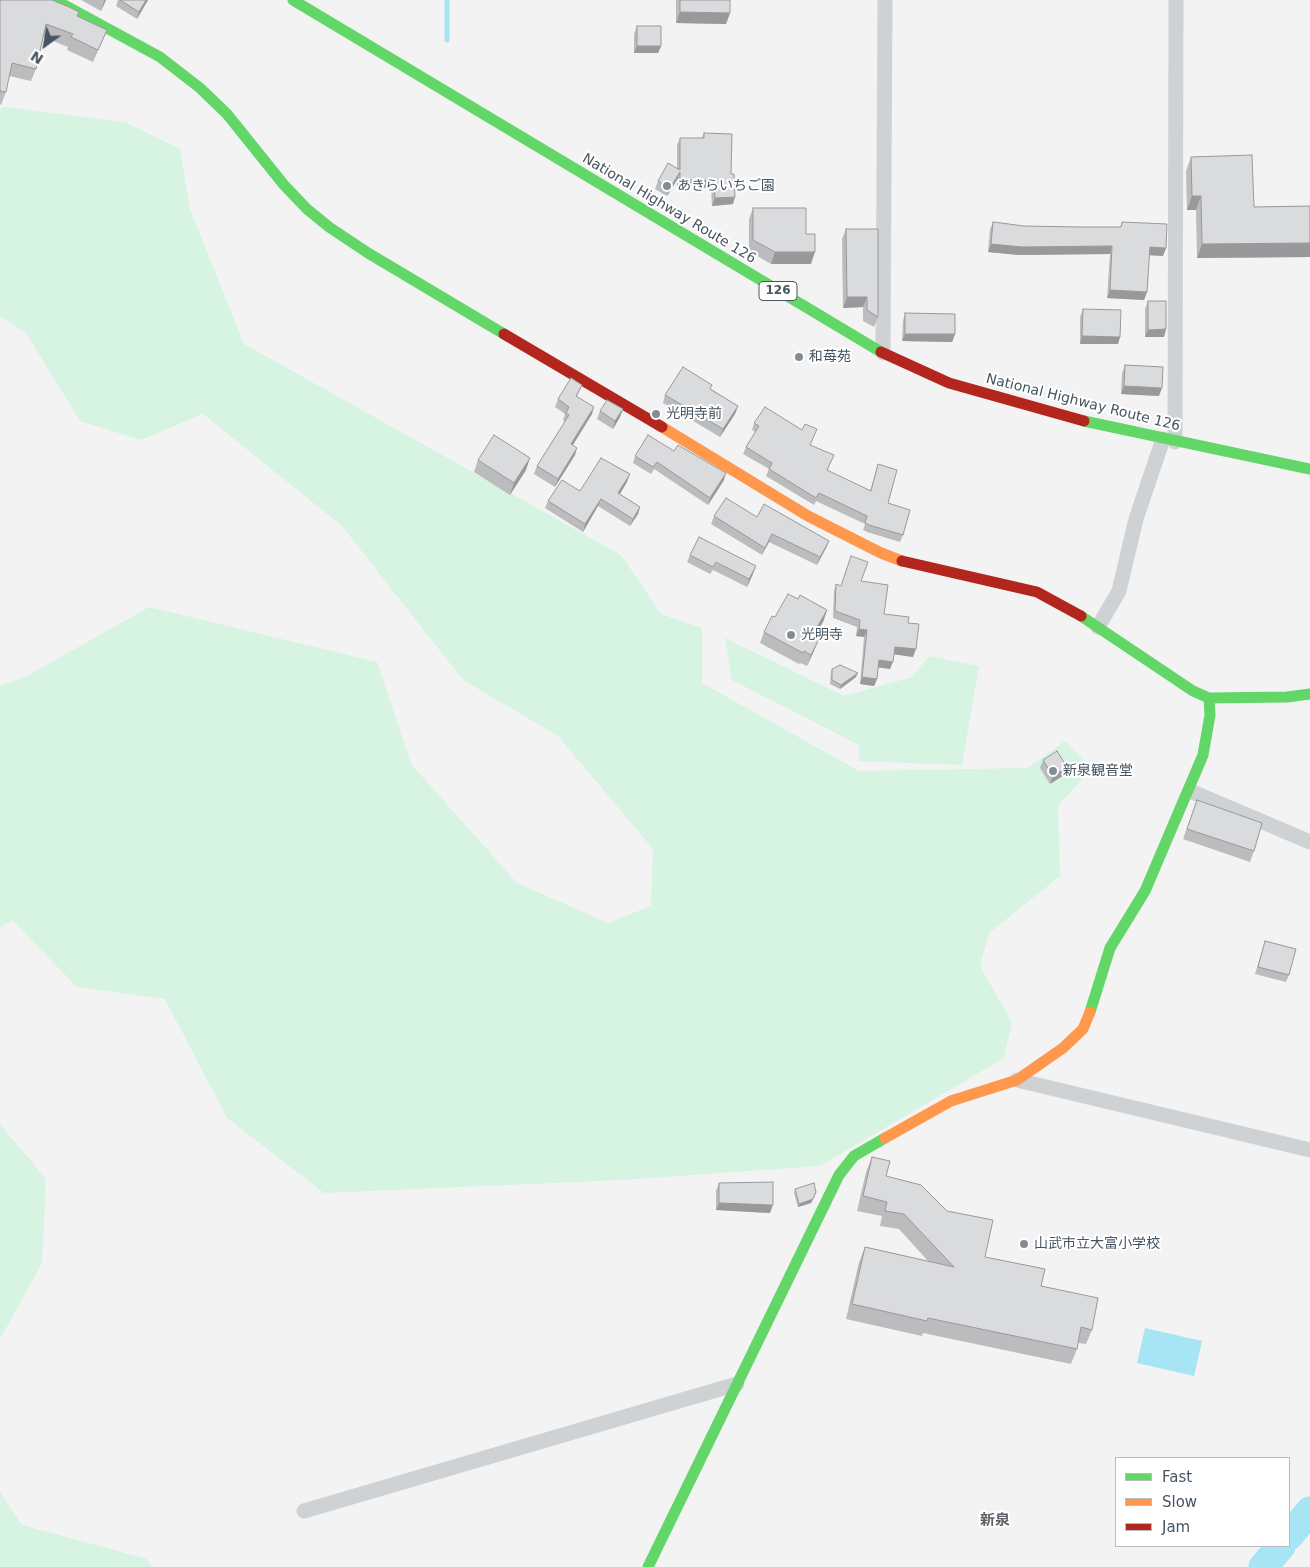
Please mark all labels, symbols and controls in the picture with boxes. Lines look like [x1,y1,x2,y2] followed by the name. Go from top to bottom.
[20,20,70,70] north arrow
[28,48,46,68] text: N
[579,150,759,268] street label: National Highway Route 126
[677,178,775,194] place label: あきらいちご園
[661,180,673,192] marker: あきらいちご園
[759,282,797,300] road number: 126
[809,349,851,365] place label: 和苺苑
[793,351,805,363] marker: 和苺苑
[984,371,1182,435] street label: National Highway Route 126
[666,406,722,422] place label: 光明寺前
[650,408,662,420] marker: 光明寺前
[801,627,843,643] place label: 光明寺
[785,629,797,641] marker: 光明寺
[1063,763,1133,779] place label: 新泉観音堂
[1047,765,1059,777] marker: 新泉観音堂
[1034,1236,1160,1252] place label: 山武市立大富小学校
[1018,1238,1030,1250] marker: 山武市立大富小学校
[1115,1457,1290,1547] legend
[1162,1468,1192,1486] text: Fast
[1162,1493,1197,1511] text: Slow
[980,1512,1010,1530] district label: 新泉
[1162,1518,1190,1536] text: Jam

